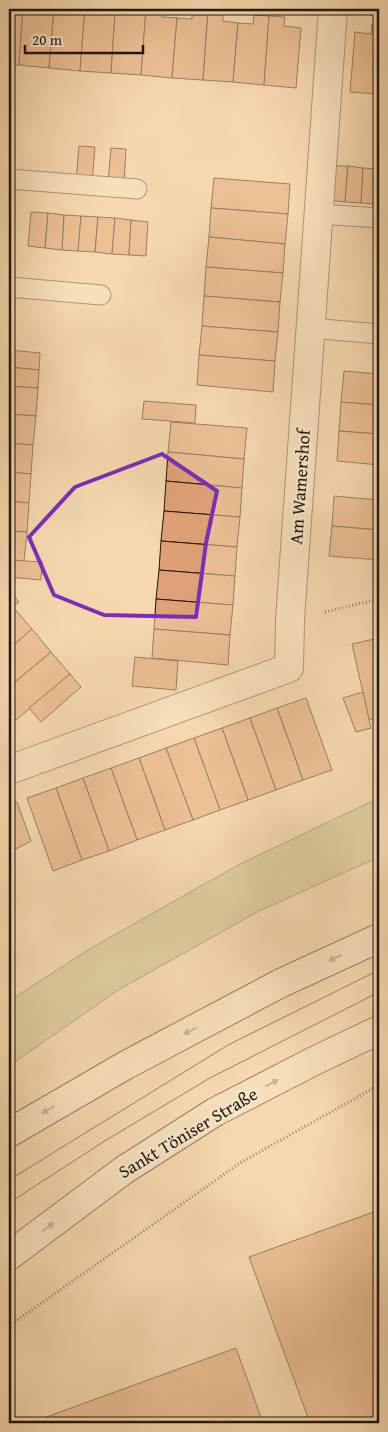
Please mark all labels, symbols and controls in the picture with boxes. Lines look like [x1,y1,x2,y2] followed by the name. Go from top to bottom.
[25,22,142,54] scale bar
[32,29,63,50] text: 20 m
[282,426,317,546] street label: Am Wamershof
[328,955,342,963] one-way arrow
[183,1027,197,1035] one-way arrow
[265,1079,280,1087] one-way arrow
[113,1080,262,1185] street label: Sankt Töniser Straße
[41,1106,54,1115] one-way arrow
[41,1222,54,1233] one-way arrow

